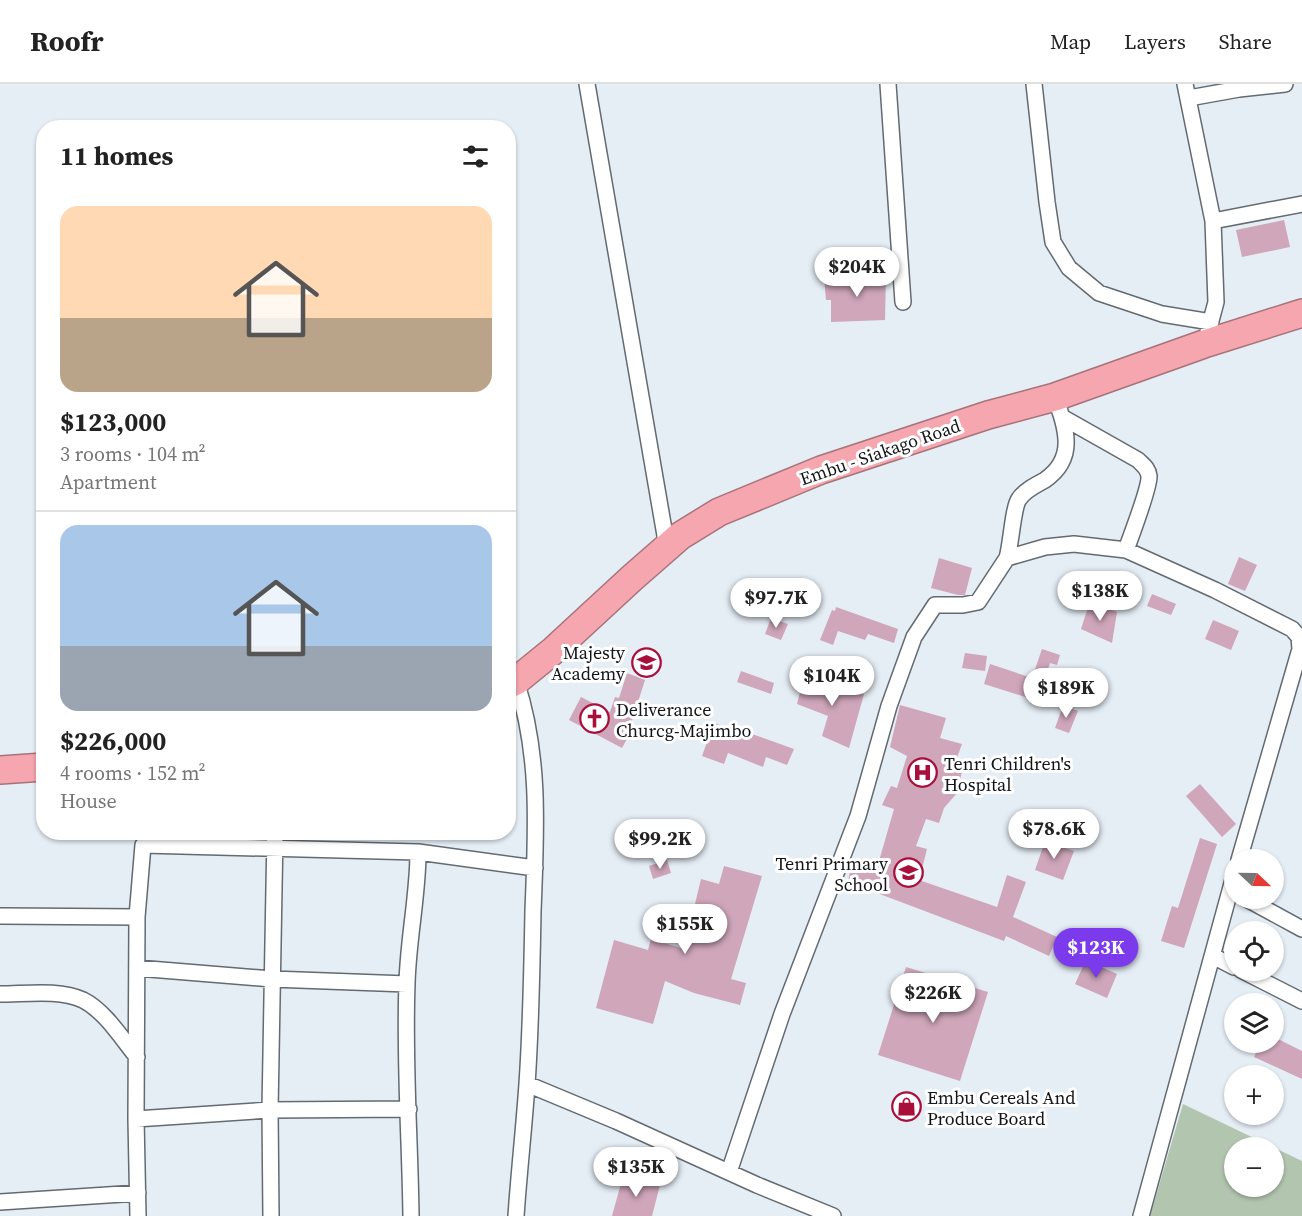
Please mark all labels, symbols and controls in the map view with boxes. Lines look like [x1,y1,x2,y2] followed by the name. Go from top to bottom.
[30,22,104,60] text: Roofr
[1050,27,1091,56] text: Map
[1124,27,1186,56] text: Layers
[1219,27,1272,56] text: Share
[60,138,173,174] text: 11 homes
[459,140,492,173] icon: filters
[222,245,330,353] icon: home
[815,247,899,298] pin: $204K
[828,252,886,280] text: $204K
[60,404,166,440] text: $123,000
[796,413,964,491] street label: Embu - Siakago Road
[60,440,206,468] text: 3 rooms · 104 m²
[60,468,157,496] text: Apartment
[222,564,330,672] icon: home
[1058,571,1142,622] pin: $138K
[1071,576,1129,604] text: $138K
[727,578,825,629] pin: $97.7K
[744,583,808,611] text: $97.7K
[551,640,626,686] place label: Majesty Academy
[630,646,662,678] school or university icon: Majesty Academy
[790,656,874,707] pin: $104K
[803,661,861,689] text: $104K
[1024,668,1108,719] pin: $189K
[1037,673,1095,701] text: $189K
[616,697,752,743] place label: Deliverance Churcg-Majimbo
[579,703,611,735] church icon: Deliverance Churcg-Majimbo
[60,723,166,759] text: $226,000
[944,751,1071,797] place label: Tenri Children's Hospital
[907,757,939,789] hospital icon: Tenri Children's Hospital
[60,759,206,787] text: 4 rooms · 152 m²
[60,787,117,815] text: House
[1005,809,1103,860] pin: $78.6K
[1022,814,1086,842] text: $78.6K
[611,819,709,870] pin: $99.2K
[628,824,692,852] text: $99.2K
[1224,849,1284,909] north arrow
[1224,849,1284,1197] map controls
[775,851,889,897] place label: Tenri Primary School
[893,857,925,889] school or university icon: Tenri Primary School
[643,904,727,955] pin: $155K
[656,909,714,937] text: $155K
[1224,921,1284,981] button: locate
[1054,928,1138,979] pin: $123K
[1067,933,1125,961] text: $123K
[891,973,975,1024] pin: $226K
[904,978,962,1006] text: $226K
[1224,993,1284,1053] button: layers
[1224,1065,1284,1125] button: +
[927,1085,1076,1131] place label: Embu Cereals And Produce Board
[890,1091,922,1123] shop icon: Embu Cereals And Produce Board
[1224,1137,1284,1197] button: −
[594,1147,678,1198] pin: $135K
[607,1152,665,1180] text: $135K

